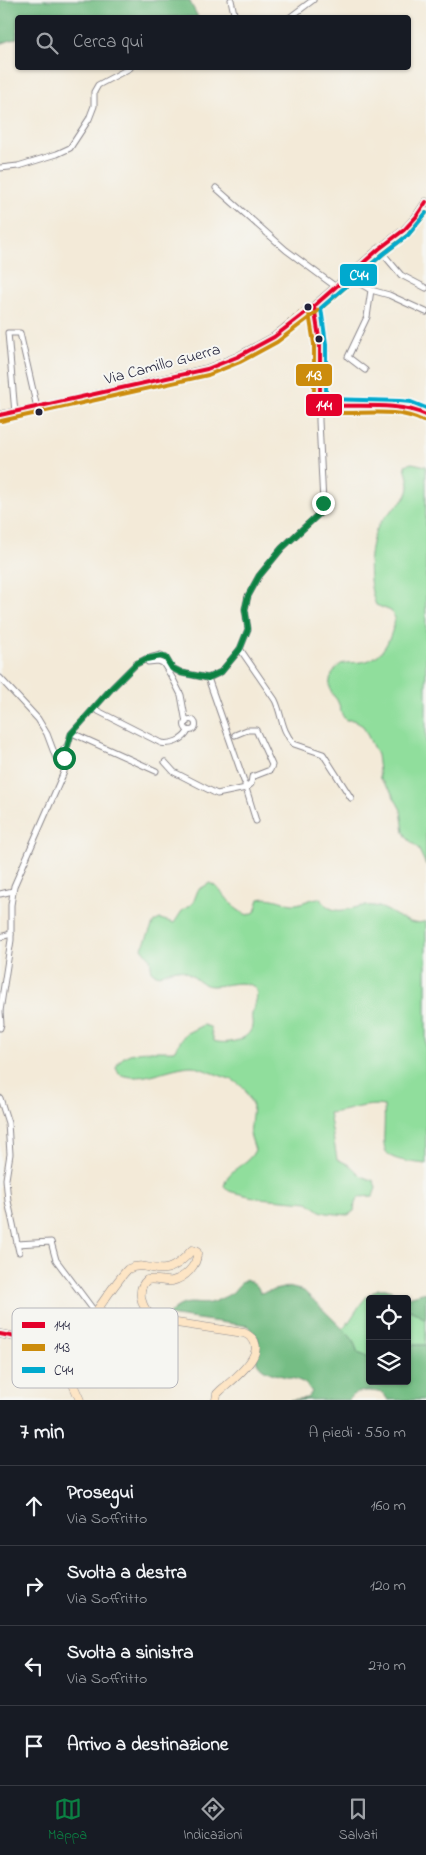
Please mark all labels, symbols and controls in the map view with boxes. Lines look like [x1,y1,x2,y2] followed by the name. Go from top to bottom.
[15,15,411,70] search box
[33,29,61,57] icon: search
[73,29,143,56] text: Cerca qui
[339,263,378,287] line badge: C44
[349,266,369,287] text: C44
[303,302,313,312] unlabelled marker
[314,334,324,344] unlabelled marker
[101,338,223,392] street label: Via Camillo Guerra
[295,363,333,387] line badge: 143
[306,366,322,387] text: 143
[305,393,343,417] line badge: 144
[316,396,332,417] text: 144
[34,407,44,417] unlabelled marker
[312,492,335,515] route end
[53,747,76,770] route start
[366,1295,411,1385] map controls
[366,1295,411,1340] button: locate
[12,1308,178,1388] legend
[54,1316,70,1337] text: 144
[54,1338,70,1359] text: 143
[366,1340,411,1385] button: layers
[54,1361,73,1382] text: C44
[20,1418,64,1448] text: 7 min
[308,1421,406,1445] text: A piedi · 550 m
[67,1480,134,1507] text: Prosegui
[20,1492,48,1520] icon: ahead
[371,1494,406,1518] text: 160 m
[67,1507,147,1531] text: Via Soffritto
[67,1560,187,1587] text: Svolta a destra
[20,1572,48,1600] icon: right
[370,1574,406,1598] text: 120 m
[67,1587,147,1611] text: Via Soffritto
[67,1640,194,1667] text: Svolta a sinistra
[20,1652,48,1680] icon: left
[368,1654,406,1678] text: 270 m
[67,1667,147,1691] text: Via Soffritto
[20,1732,48,1760] icon: arrive
[67,1732,228,1759] text: Arrivo a destinazione
[48,1795,87,1846] tab: Mappa
[183,1795,243,1846] tab: Indicazioni
[339,1795,378,1846] tab: Salvati

